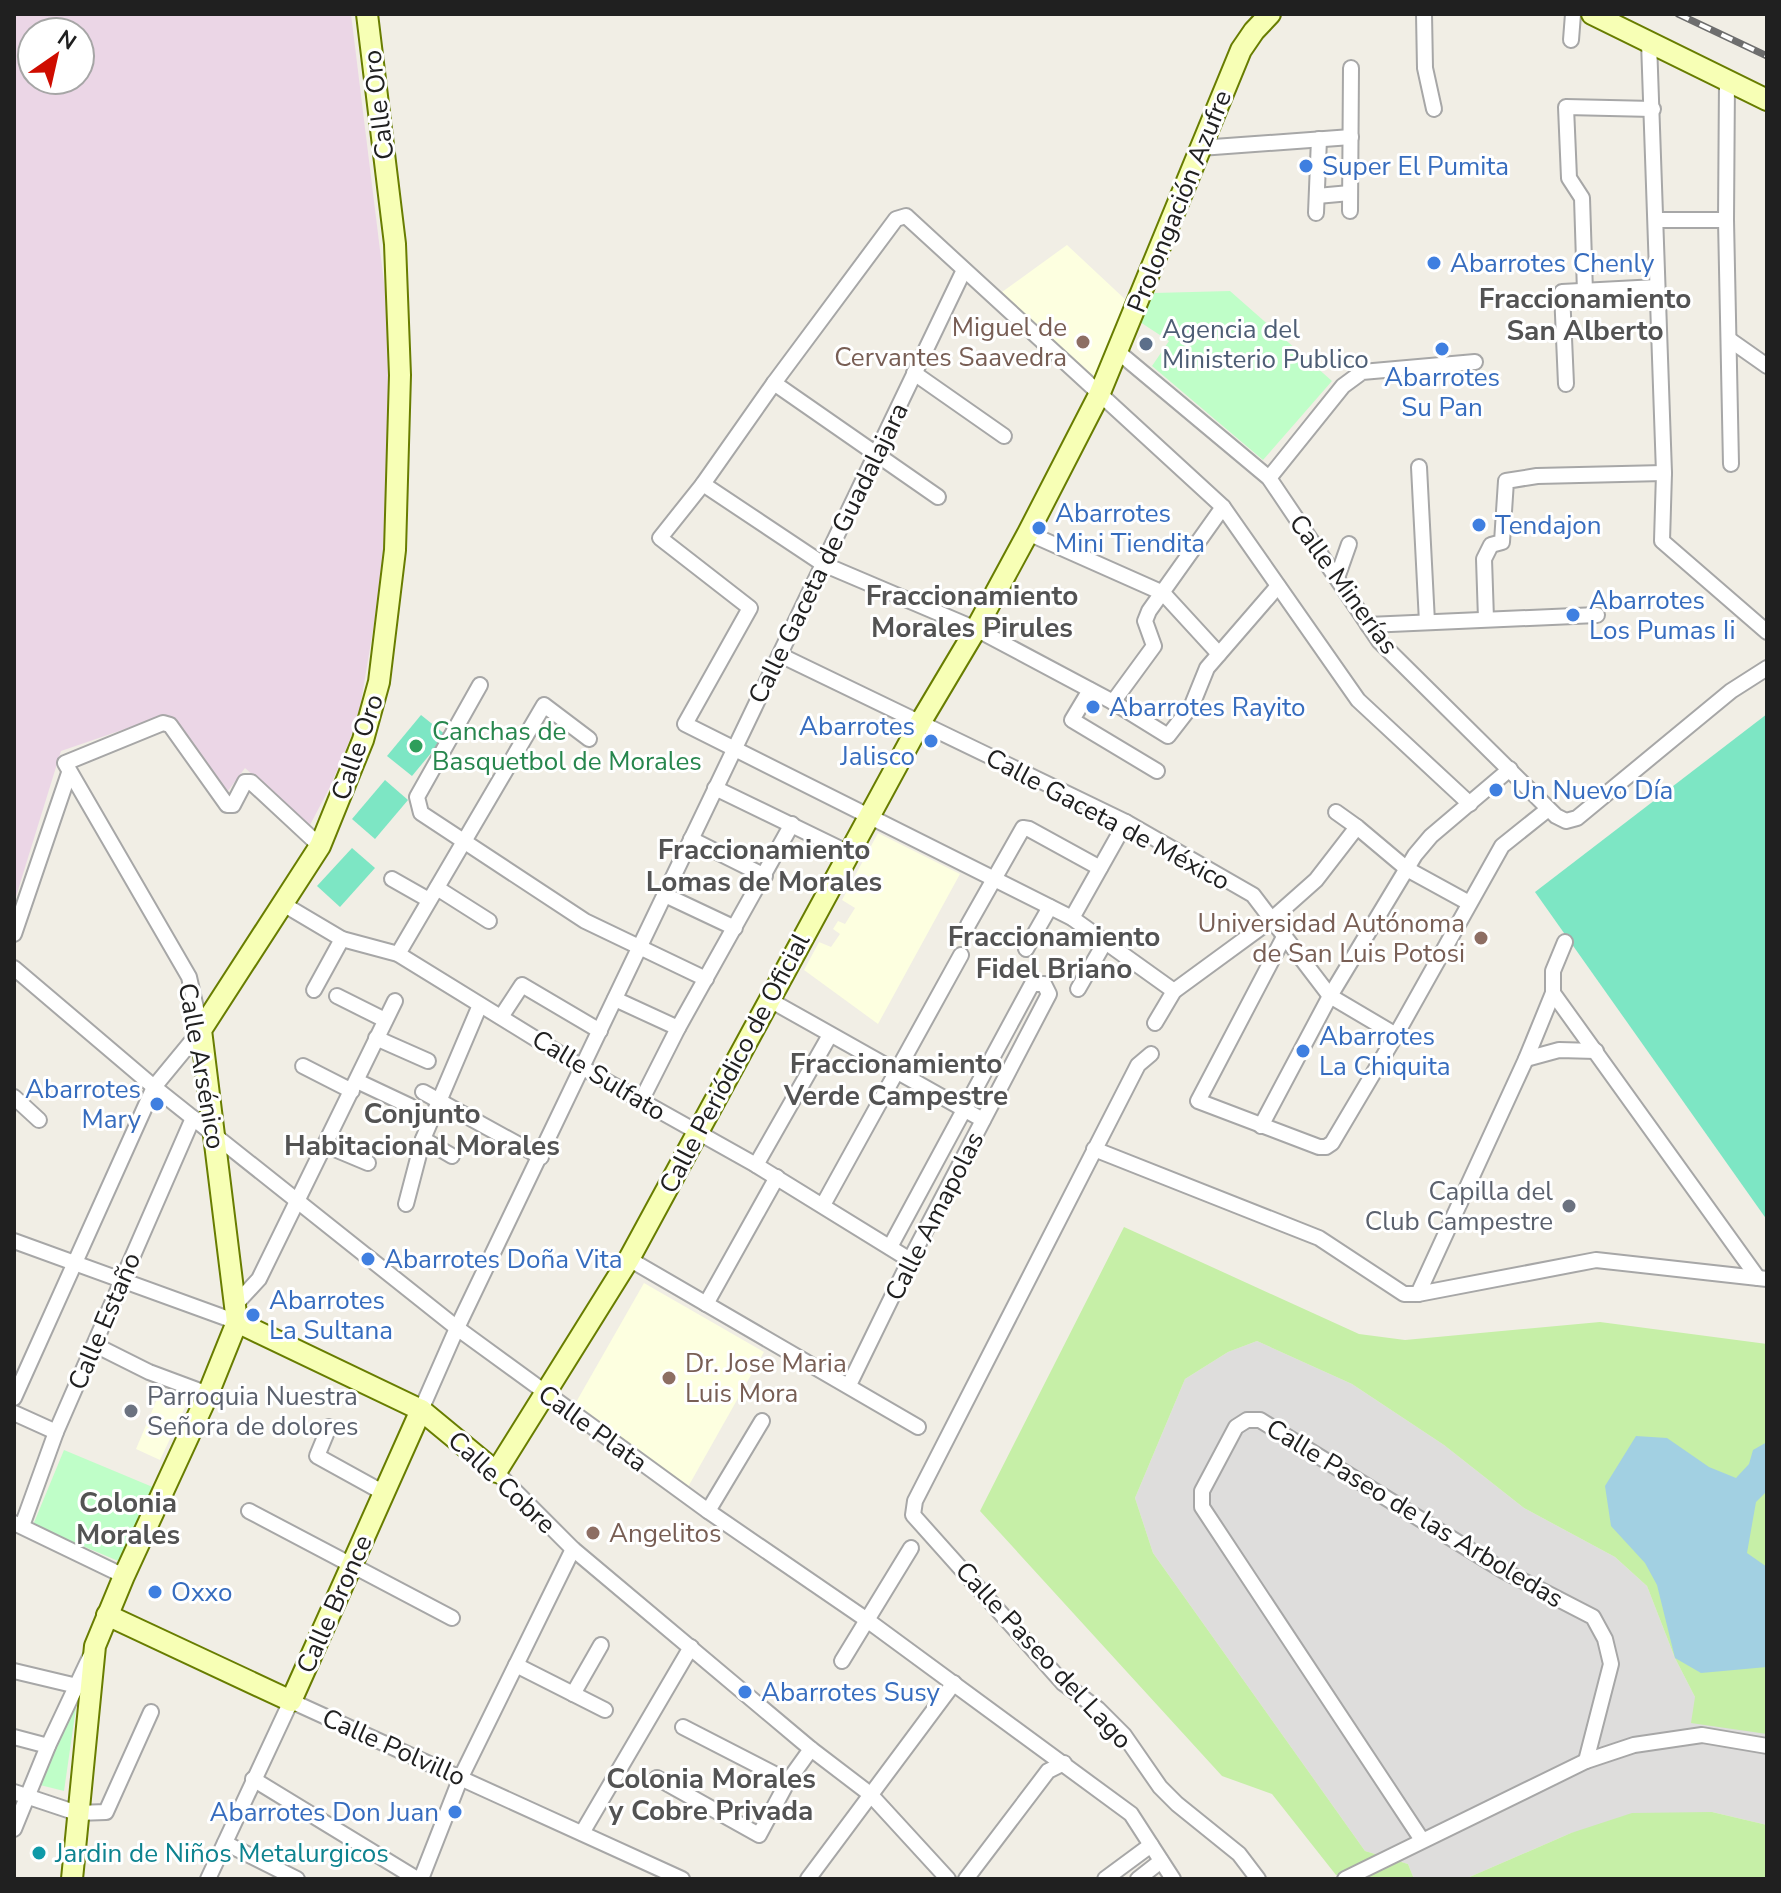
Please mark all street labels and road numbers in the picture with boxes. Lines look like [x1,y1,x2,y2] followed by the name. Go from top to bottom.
[354,48,403,162] street label: Calle Oro
[1119,85,1240,318] street label: Prolongación Azufre
[740,397,917,709] street label: Calle Gaceta de Guadalajara
[1281,507,1406,661] street label: Calle Minerías
[323,689,392,805] street label: Calle Oro
[979,740,1236,899] street label: Calle Gaceta de México
[651,927,818,1199] street label: Calle Periódico de Oficial
[170,980,233,1152] street label: Calle Arsénico
[525,1022,672,1129] street label: Calle Sulfato
[877,1126,992,1307] street label: Calle Amapolas
[60,1247,149,1395] street label: Calle Estaño
[531,1377,655,1480] street label: Calle Plata
[1260,1411,1570,1616] street label: Calle Paseo de las Arboledas
[440,1423,563,1541] street label: Calle Cobre
[288,1529,381,1679] street label: Calle Bronce
[947,1554,1140,1757] street label: Calle Paseo del Lago
[317,1700,471,1795] street label: Calle Polvillo

